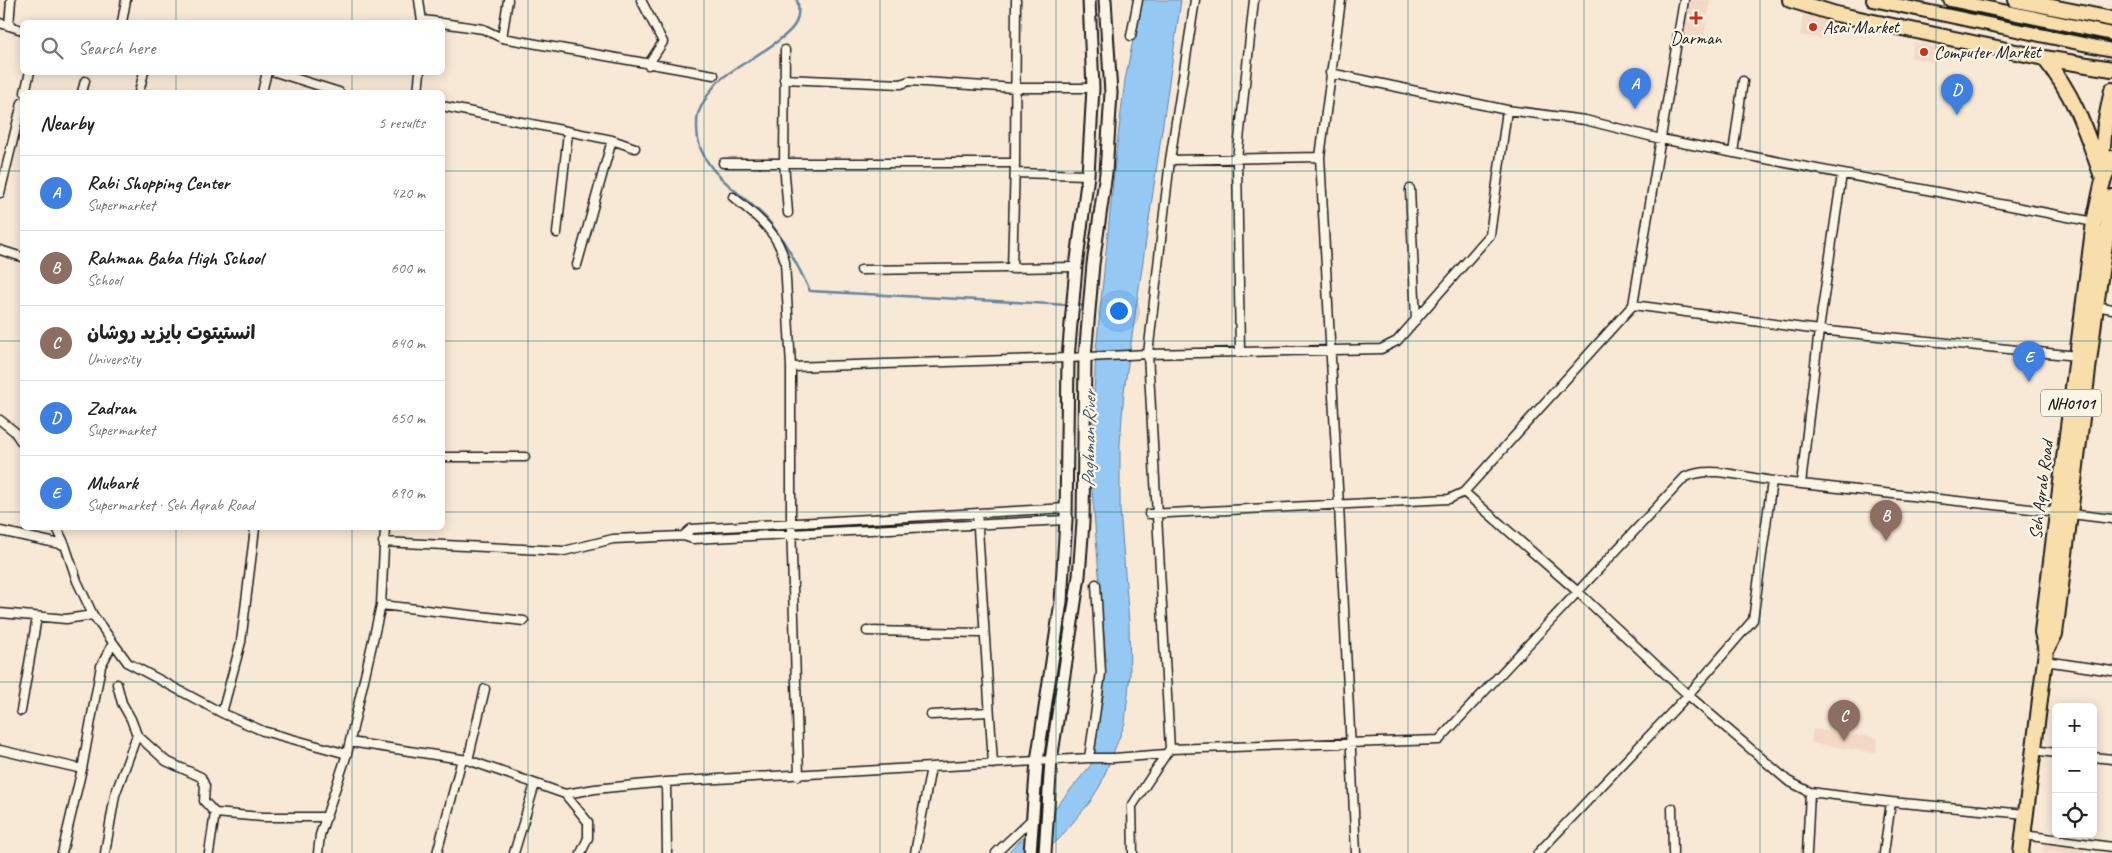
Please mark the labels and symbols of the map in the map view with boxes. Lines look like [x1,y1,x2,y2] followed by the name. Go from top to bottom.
[1689,11,1703,25] marker: Darman
[1823,16,1901,38] place label: Asai Market
[1807,21,1819,33] marker: Asai Market
[1670,27,1722,49] place label: Darman
[1934,41,2043,63] place label: Computer Market
[1918,46,1930,58] marker: Computer Market
[1619,68,1651,109] pin: A
[1941,74,1973,115] pin: D
[1106,298,1132,324] your location
[2013,341,2045,382] pin: E
[1076,388,1102,487] water label: Paghman River
[2041,389,2101,416] road number: NH0101
[2024,436,2058,541] street label: Seh Aqrab Road
[1870,500,1902,541] pin: B
[1828,700,1860,741] pin: C

